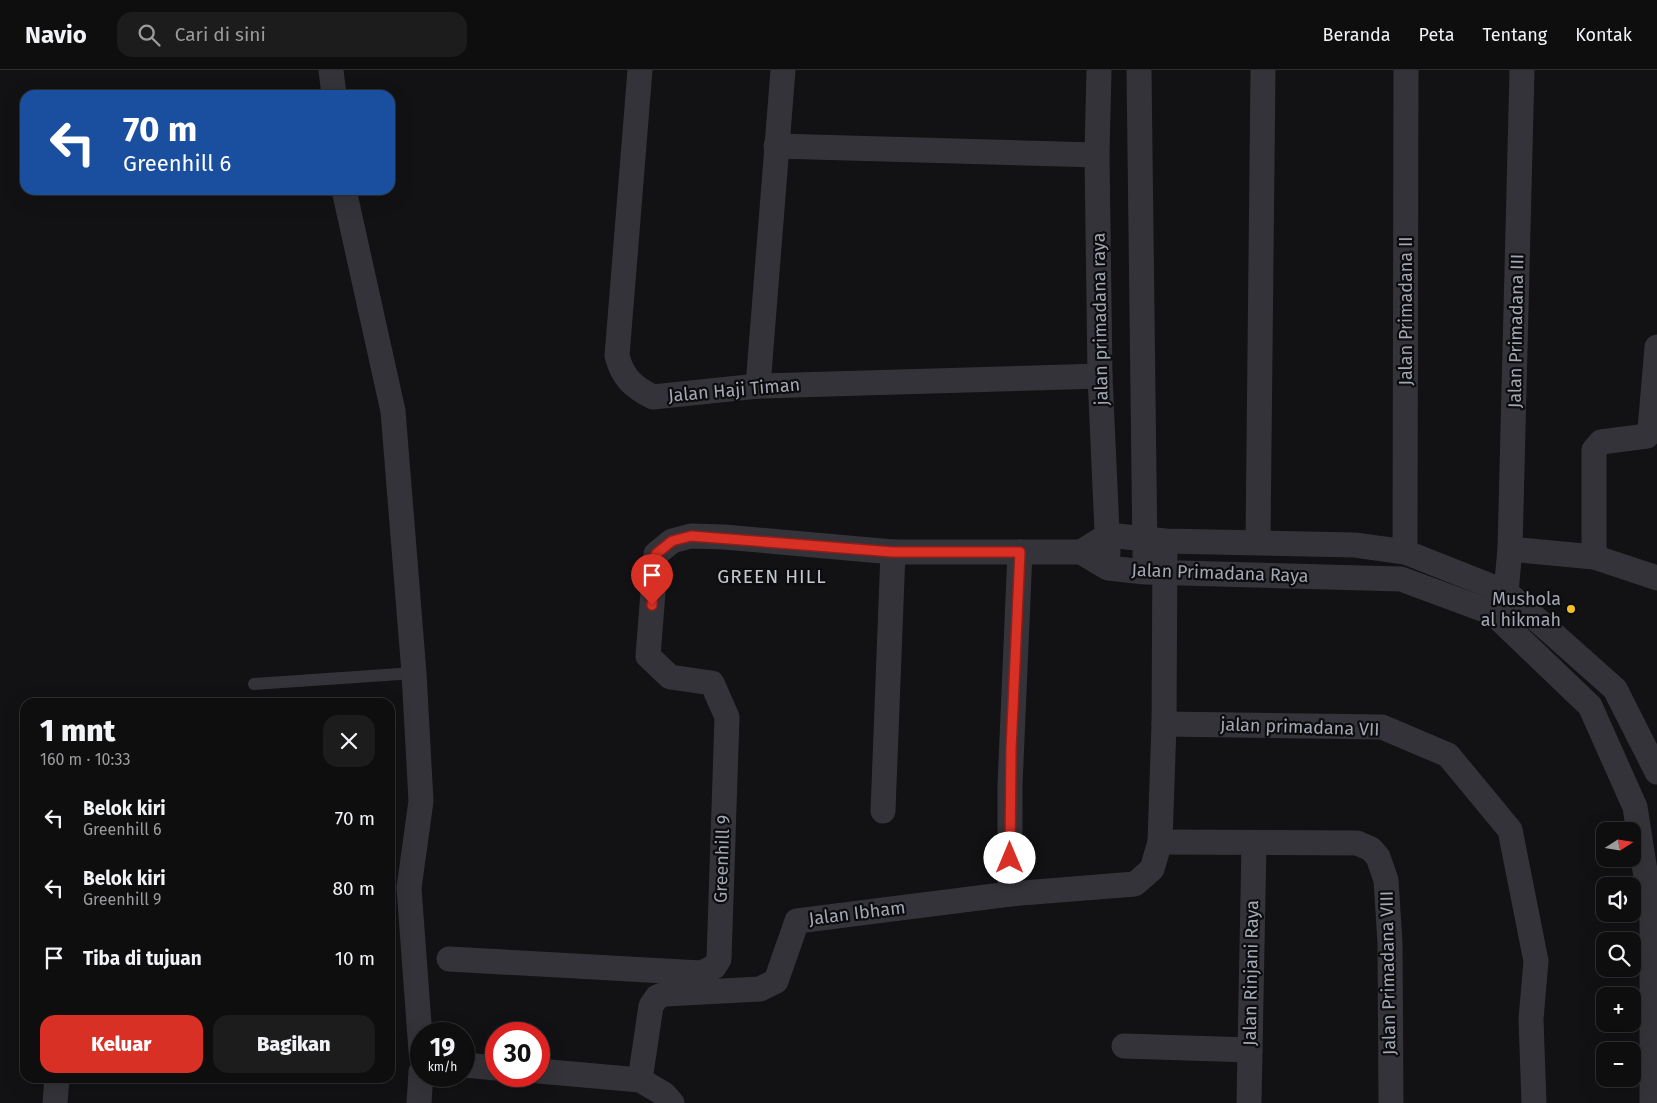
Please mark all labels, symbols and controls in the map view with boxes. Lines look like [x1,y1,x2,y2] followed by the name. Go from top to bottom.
[117,12,467,57] search box
[25,21,87,49] text: Navio
[135,21,163,49] icon: search
[175,23,266,46] text: Cari di sini
[1323,24,1391,46] text: Beranda
[1419,24,1454,46] text: Peta
[1482,24,1547,46] text: Tentang
[1575,24,1632,46] text: Kontak
[123,108,197,150] text: 70 m
[40,110,105,175] icon: left
[123,150,231,177] text: Greenhill 6
[1087,232,1113,407] street label: jalan primadana raya
[1395,236,1417,386] street label: Jalan Primadana II
[1504,254,1528,408] street label: Jalan Primadana III
[667,373,801,407] street label: Jalan Haji Timan
[631,554,673,605] pin
[1131,559,1309,587] street label: Jalan Primadana Raya
[638,561,666,589] icon: arrive
[717,565,827,588] district label: GREEN HILL
[1481,588,1561,631] place label: Mushola al hikmah
[1565,603,1577,615] marker: Mushola al hikmah
[40,713,115,749] text: 1 mnt
[1219,713,1380,741] street label: jalan primadana VII
[323,715,375,767] button: close
[40,750,130,769] text: 160 m · 10:33
[83,797,166,820] text: Belok kiri
[40,804,68,832] icon: left
[335,807,375,830] text: 70 m
[709,814,735,904] street label: Greenhill 9
[83,820,162,839] text: Greenhill 6
[1596,822,1641,868] north arrow
[1596,822,1641,1087] map controls
[983,831,1035,883] position arrow
[83,867,166,890] text: Belok kiri
[40,874,68,902] icon: left
[333,877,375,900] text: 80 m
[1596,877,1641,922] button: sound
[83,890,162,909] text: Greenhill 9
[1376,891,1400,1055] street label: Jalan Primadana VIII
[807,896,907,930] street label: Jalan Ibham
[1239,900,1263,1046] street label: Jalan Rinjani Raya
[1596,932,1641,977] button: search
[40,944,68,972] icon: arrive
[83,947,202,970] text: Tiba di tujuan
[335,947,375,970] text: 10 m
[1596,987,1641,1032] button: +
[40,1015,203,1073] button: Keluar
[213,1015,375,1073] button: Bagikan
[485,1022,550,1087] speed limit sign: 30
[430,1033,455,1063] text: 19
[1596,1042,1641,1087] button: −
[428,1060,457,1074] text: km/h

